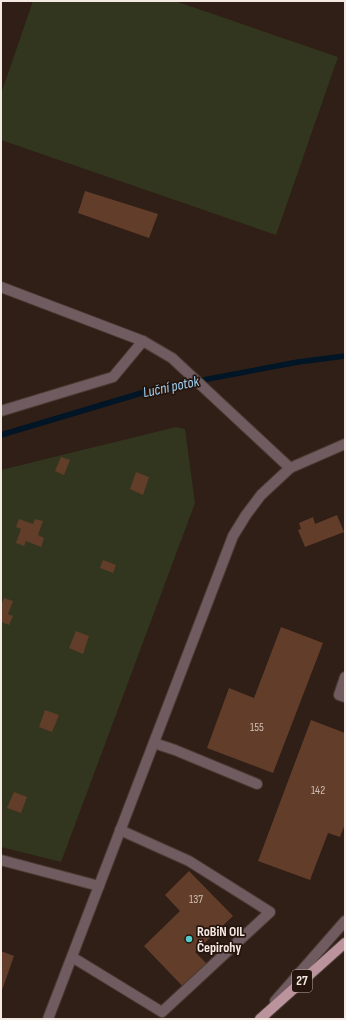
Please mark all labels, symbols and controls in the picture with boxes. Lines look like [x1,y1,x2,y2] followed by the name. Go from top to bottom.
[141,372,201,402] water label: Luční potok
[250,720,264,735] house number: 155
[311,783,325,798] house number: 142
[189,892,203,907] house number: 137
[197,923,245,956] place label: RoBiN OIL Čepirohy
[184,934,194,944] marker: RoBiN OIL Čepirohy
[292,970,312,992] road number: 27

